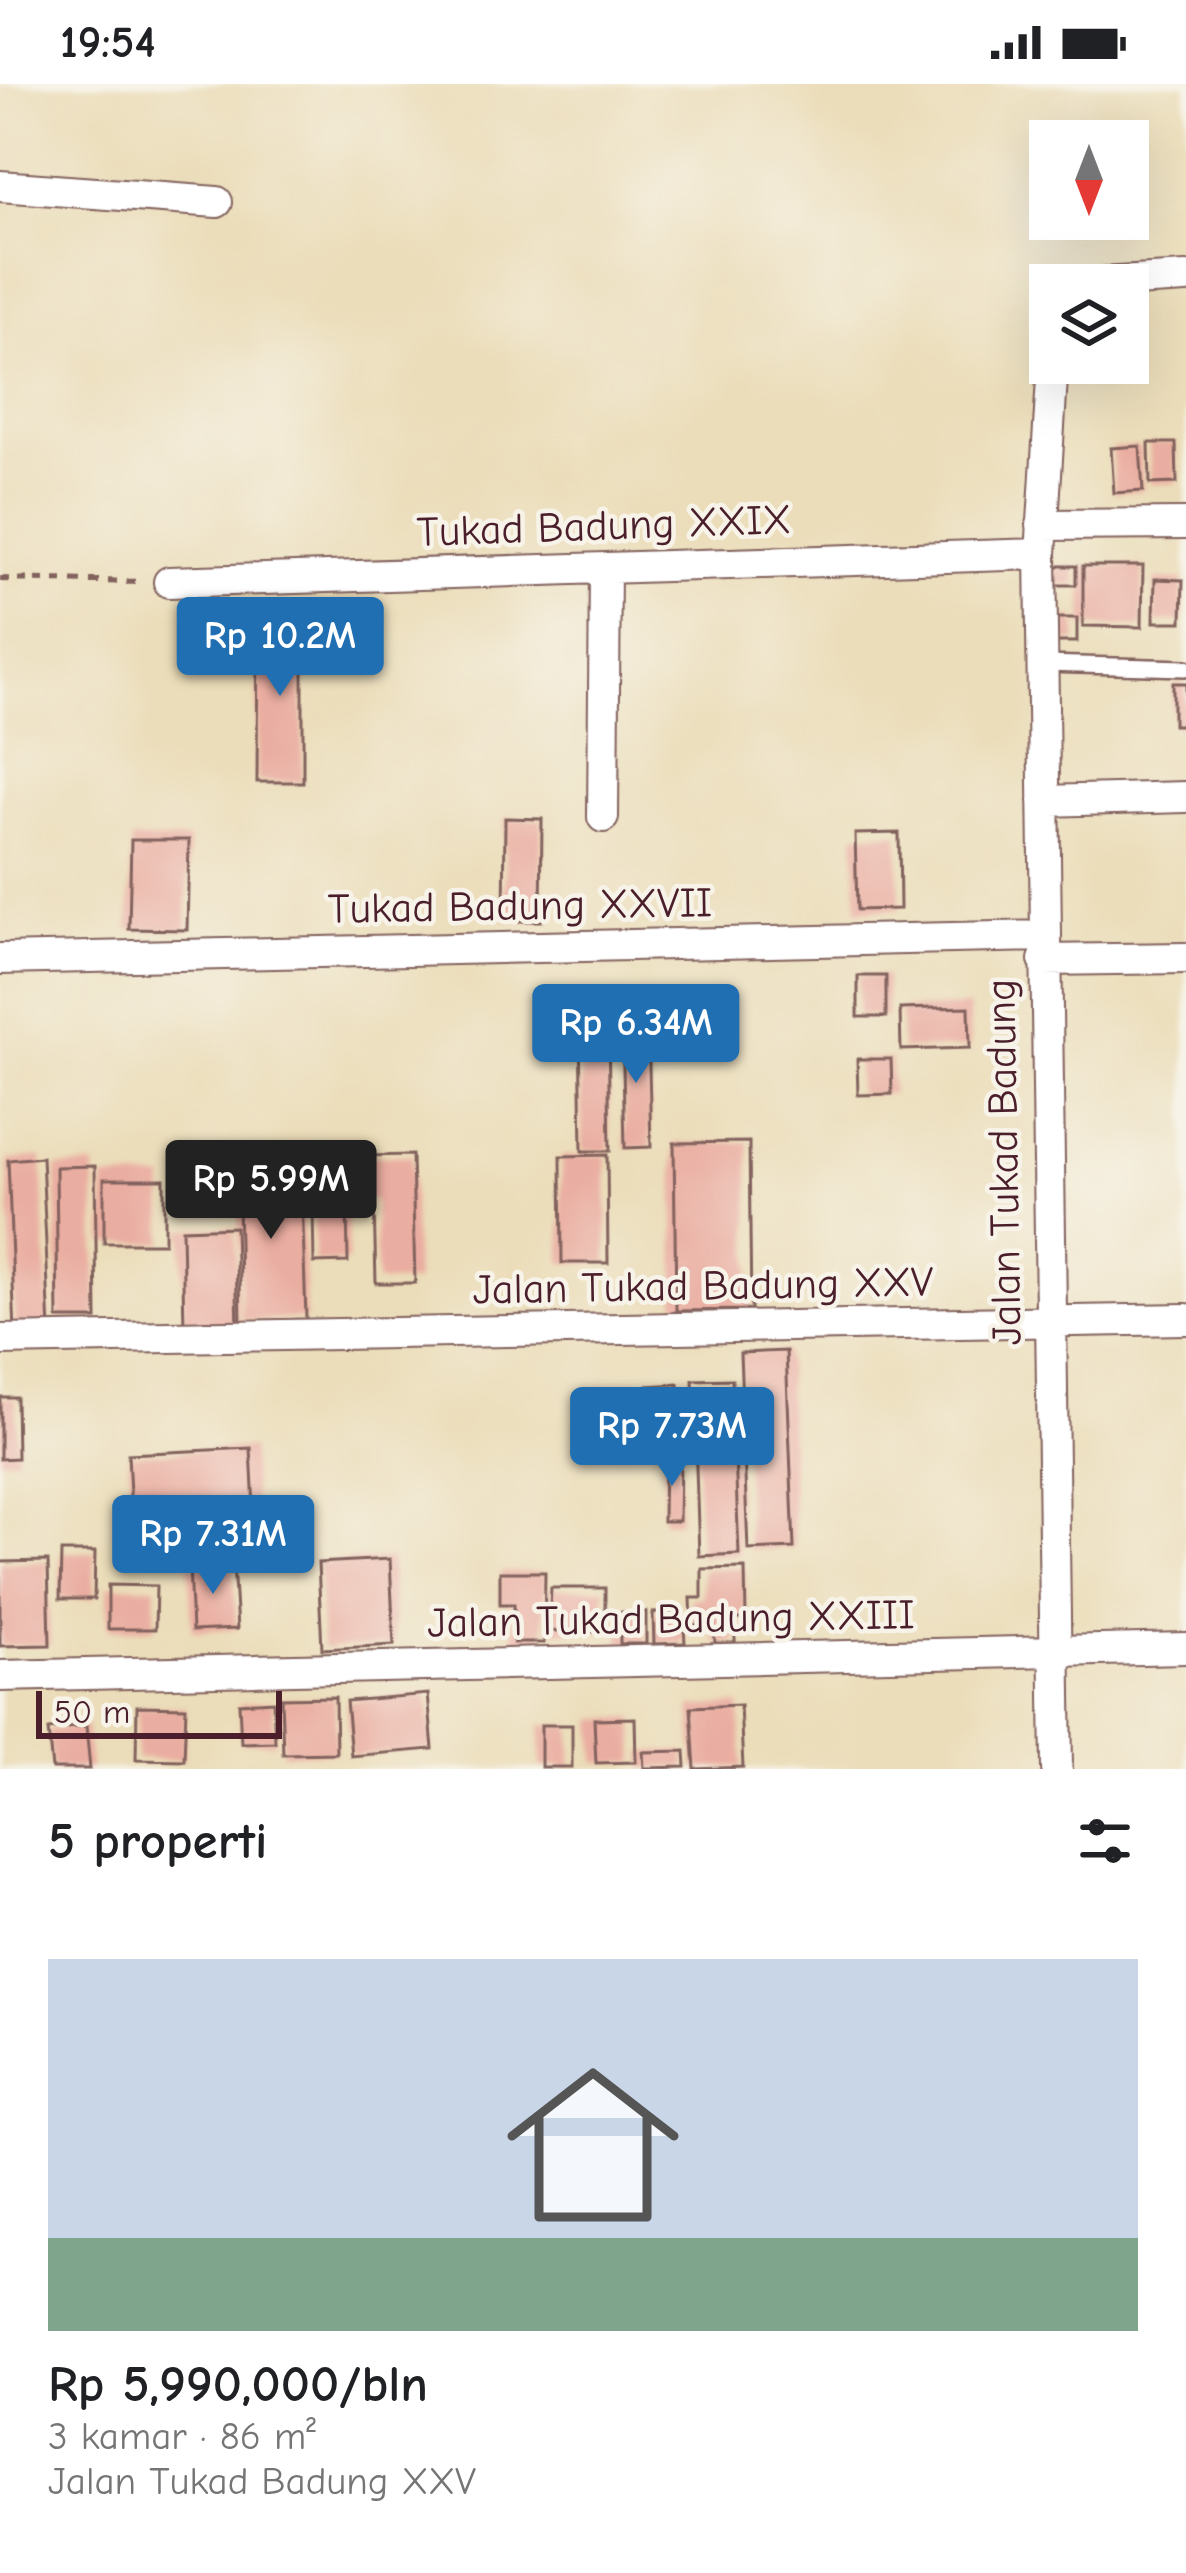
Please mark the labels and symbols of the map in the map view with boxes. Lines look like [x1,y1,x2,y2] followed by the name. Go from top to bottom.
[1029,120,1149,240] north arrow
[416,495,792,557] street label: Tukad Badung XXIX
[156,597,404,699] pin: Rp 10.2M
[327,878,713,934] street label: Tukad Badung XXVII
[976,978,1032,1346] street label: Jalan Tukad Badung
[512,984,760,1086] pin: Rp 6.34M
[147,1140,395,1242] pin: Rp 5.99M
[472,1257,934,1315] street label: Jalan Tukad Badung XXV
[548,1387,796,1489] pin: Rp 7.73M
[89,1495,337,1597] pin: Rp 7.31M
[427,1590,915,1648] street label: Jalan Tukad Badung XXIII
[36,1685,282,1738] scale bar

